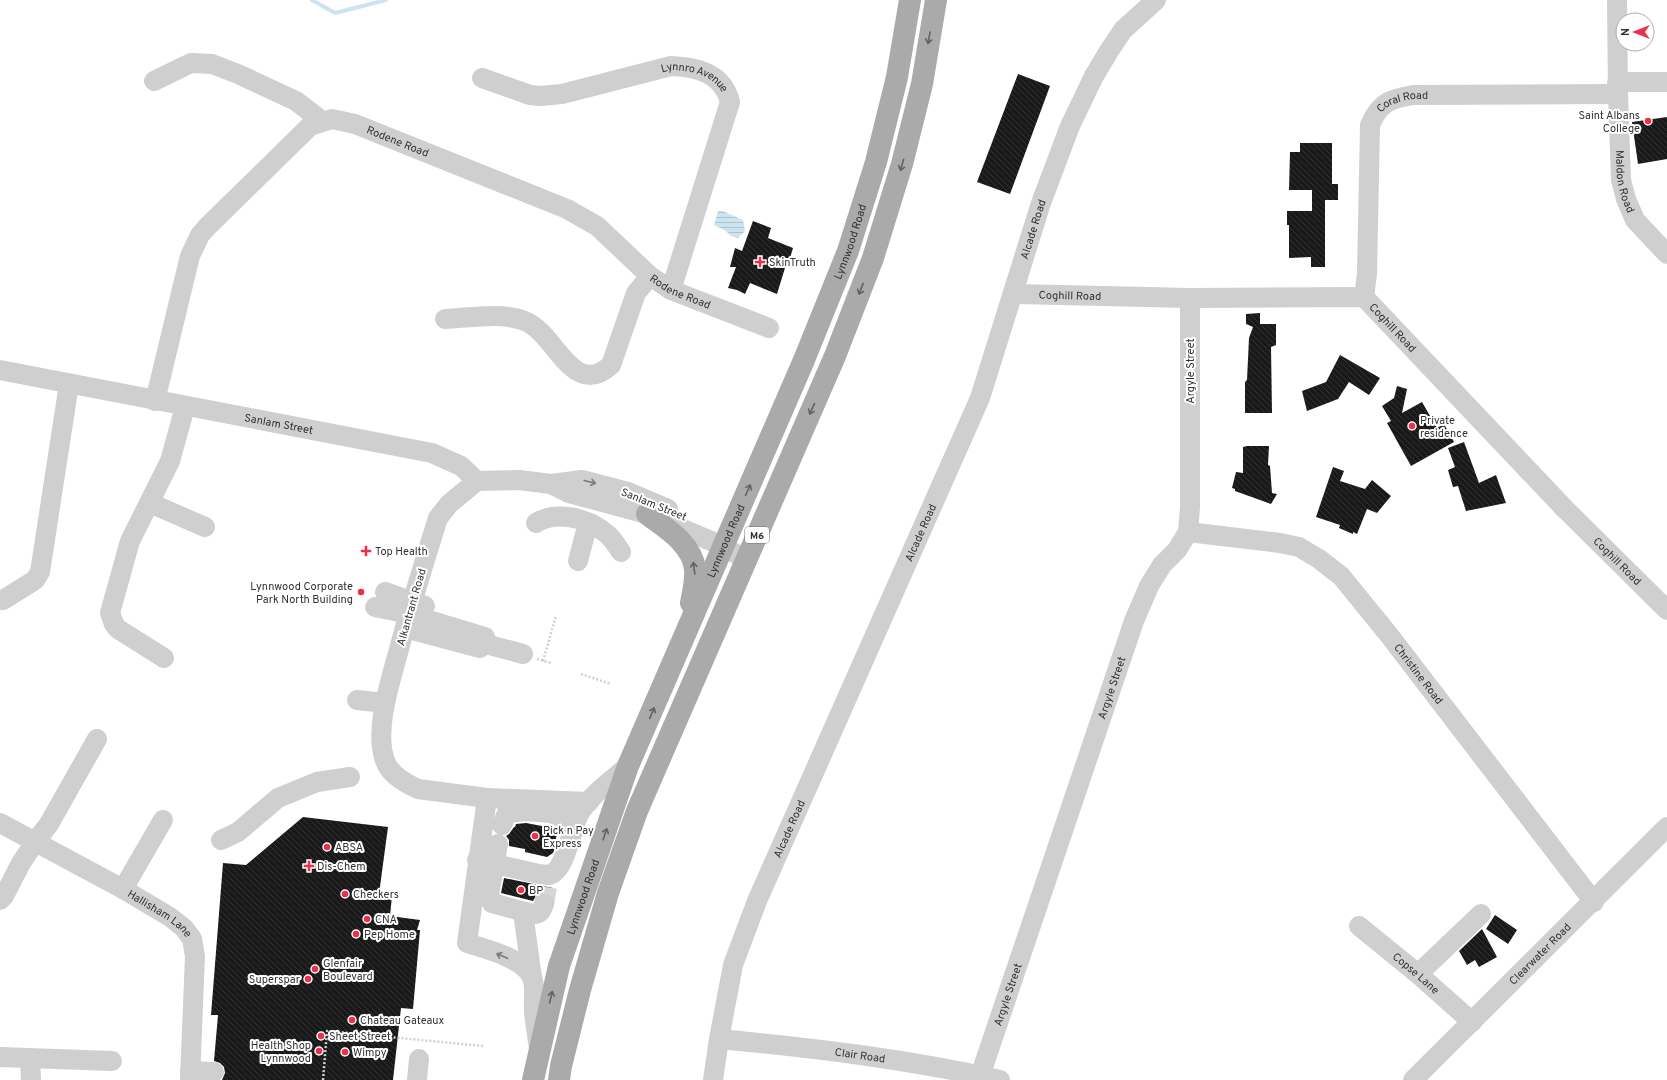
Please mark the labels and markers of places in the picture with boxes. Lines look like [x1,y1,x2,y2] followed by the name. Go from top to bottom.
[1579,109,1640,136] place label: Saint Albans College
[1643,116,1653,126] marker: Saint Albans College
[754,256,766,268] marker: SkinTruth
[769,256,816,270] place label: SkinTruth
[1420,414,1468,441] place label: Private residence
[1407,421,1417,431] marker: Private residence
[360,545,372,557] marker: Top Health
[375,545,428,559] place label: Top Health
[250,580,353,607] place label: Lynnwood Corporate Park North Building
[356,587,366,597] marker: Lynnwood Corporate Park North Building
[543,824,594,851] place label: Pick n Pay Express
[530,831,540,841] marker: Pick n Pay Express
[335,841,363,855] place label: ABSA
[322,842,332,852] marker: ABSA
[317,860,366,874] place label: Dis-Chem
[304,861,314,871] marker: Dis-Chem
[529,884,543,898] place label: BP
[516,885,526,895] marker: BP
[353,888,399,902] place label: Checkers
[340,889,350,899] marker: Checkers
[375,913,397,927] place label: CNA
[362,914,372,924] marker: CNA
[364,928,415,942] place label: Pep Home
[351,929,361,939] marker: Pep Home
[323,957,373,984] place label: Glenfair Boulevard
[310,964,320,974] marker: Glenfair Boulevard
[249,973,301,987] place label: Superspar
[303,974,313,984] marker: Superspar
[360,1014,445,1028] place label: Chateau Gateaux
[347,1015,357,1025] marker: Chateau Gateaux
[329,1030,391,1044] place label: Sheet Street
[316,1031,326,1041] marker: Sheet Street
[251,1039,311,1066] place label: Health Shop Lynnwood
[314,1046,324,1056] marker: Health Shop Lynnwood
[353,1046,387,1060] place label: Wimpy
[340,1047,350,1057] marker: Wimpy

